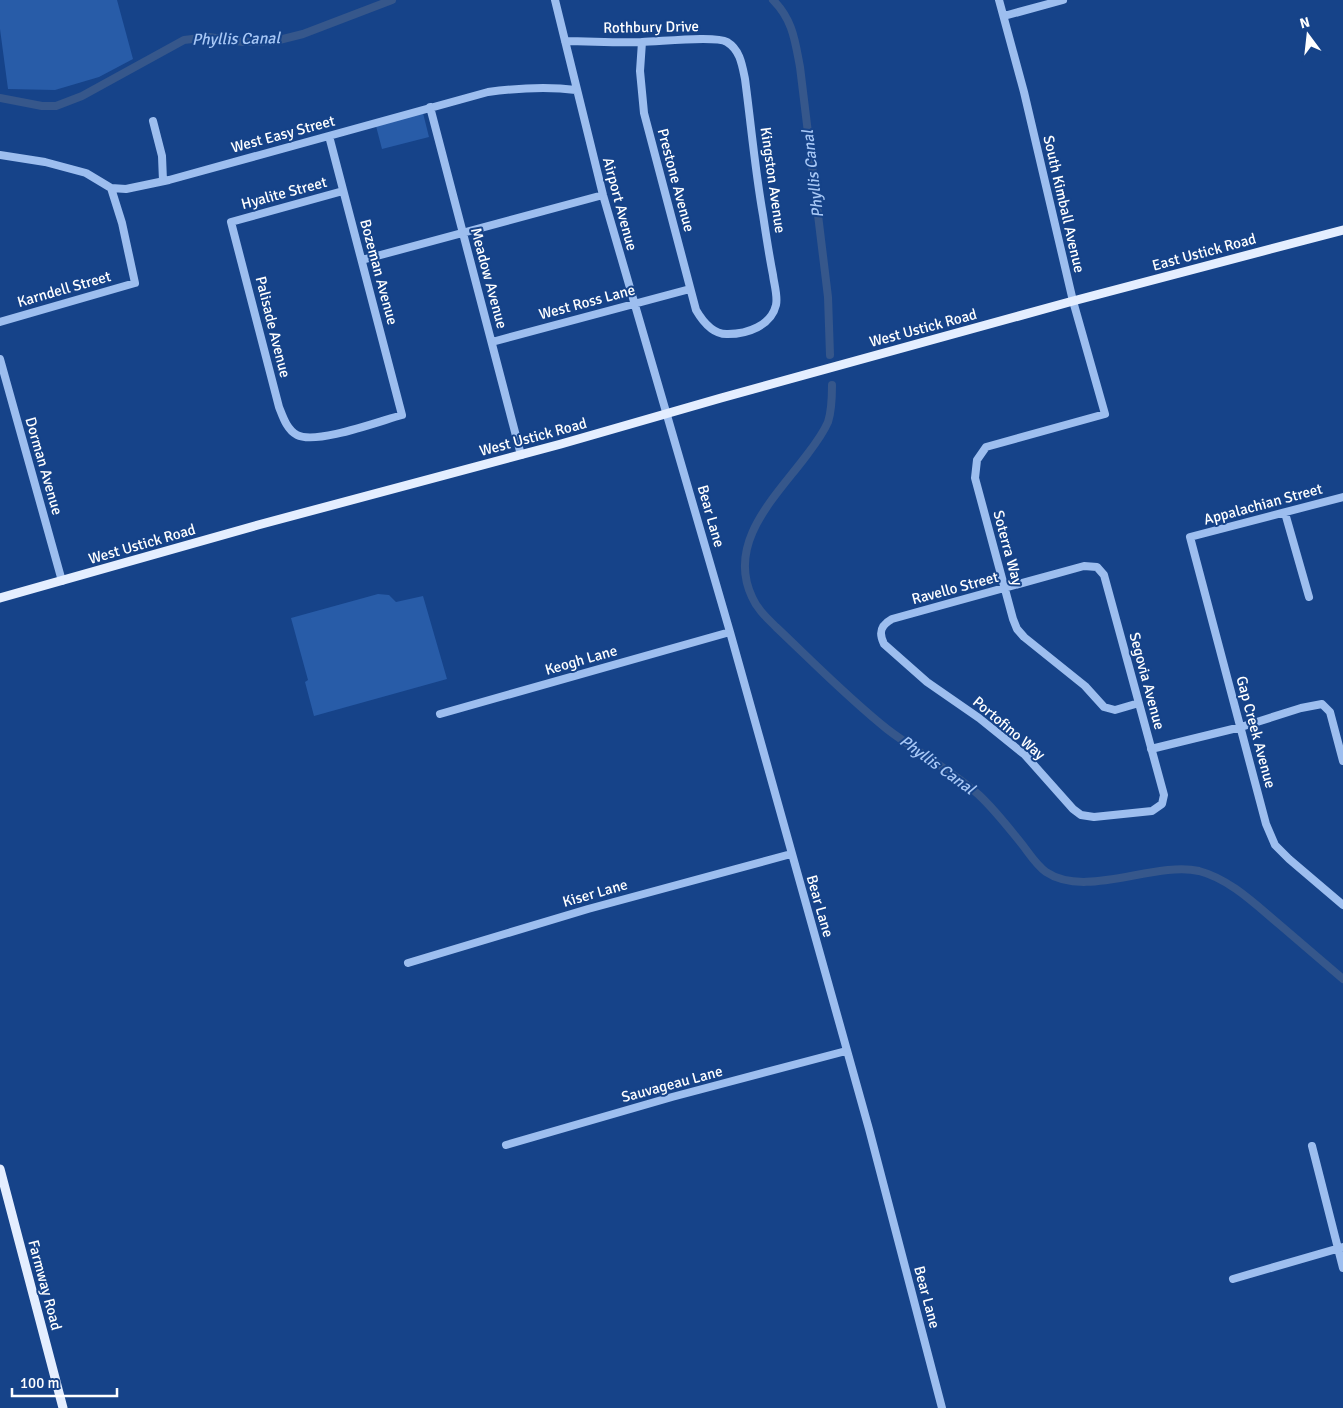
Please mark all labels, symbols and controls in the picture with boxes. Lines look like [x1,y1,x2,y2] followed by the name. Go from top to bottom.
[1283,10,1333,60] north arrow
[1298,13,1312,32] text: N
[603,17,699,37] street label: Rothbury Drive
[192,28,282,50] water label: Phyllis Canal
[229,111,337,157] street label: West Easy Street
[654,126,698,234] street label: Prestone Avenue
[757,126,789,234] street label: Kingston Avenue
[798,128,828,219] water label: Phyllis Canal
[1039,134,1089,274] street label: South Kimball Avenue
[599,155,641,253] street label: Airport Avenue
[239,173,329,213] street label: Hyalite Street
[356,217,402,327] street label: Bozeman Avenue
[467,226,511,330] street label: Meadow Avenue
[1150,229,1258,275] street label: East Ustick Road
[15,267,113,311] street label: Karndell Street
[252,274,294,380] street label: Palisade Avenue
[537,281,637,323] street label: West Ross Lane
[867,305,979,351] street label: West Ustick Road
[477,414,589,460] street label: West Ustick Road
[21,415,67,517] street label: Dorman Avenue
[1202,480,1324,528] street label: Appalachian Street
[694,483,728,549] street label: Bear Lane
[989,508,1027,588] street label: Soterra Way
[86,520,198,568] street label: West Ustick Road
[910,568,1000,608] street label: Ravello Street
[1125,630,1169,732] street label: Segovia Avenue
[543,641,619,679] street label: Keogh Lane
[1232,674,1280,790] street label: Gap Creek Avenue
[969,692,1049,764] street label: Portofino Way
[895,731,980,800] water label: Phyllis Canal
[803,873,837,939] street label: Bear Lane
[560,875,630,911] street label: Kiser Lane
[619,1062,725,1106] street label: Sauvageau Lane
[24,1238,66,1332] street label: Farmway Road
[910,1264,944,1330] street label: Bear Lane
[12,1366,118,1398] scale bar
[20,1374,60,1392] text: 100 m

